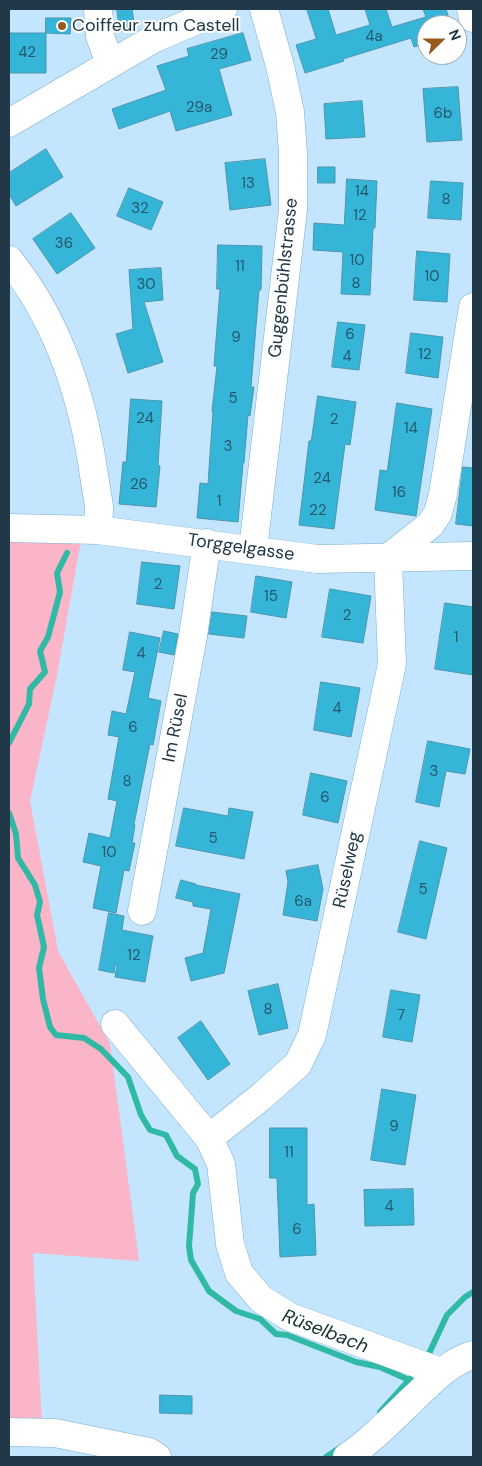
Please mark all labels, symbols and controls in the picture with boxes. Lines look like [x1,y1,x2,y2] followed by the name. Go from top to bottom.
[72,15,240,37] place label: Coiffeur zum Castell
[417,15,467,65] north arrow
[56,20,68,32] marker: Coiffeur zum Castell
[445,27,465,43] text: N
[365,28,383,46] house number: 4a
[18,44,36,62] house number: 42
[210,46,228,64] house number: 29
[186,99,212,117] house number: 29a
[434,105,452,123] house number: 6b
[241,175,255,193] house number: 13
[355,183,369,201] house number: 14
[441,191,451,209] house number: 8
[265,197,303,359] street label: Guggenbühlstrasse
[131,200,149,218] house number: 32
[353,207,367,225] house number: 12
[55,235,73,253] house number: 36
[350,252,364,270] house number: 10
[235,258,245,276] house number: 11
[425,268,439,286] house number: 10
[351,275,361,293] house number: 8
[136,276,156,294] house number: 30
[345,326,355,344] house number: 6
[231,329,241,347] house number: 9
[418,346,432,364] house number: 12
[342,348,352,366] house number: 4
[228,390,238,408] house number: 5
[136,410,154,428] house number: 24
[330,411,338,429] house number: 2
[404,420,418,438] house number: 14
[224,438,232,456] house number: 3
[313,470,331,488] house number: 24
[130,476,148,494] house number: 26
[392,484,406,502] house number: 16
[217,493,221,511] house number: 1
[309,502,327,520] house number: 22
[186,530,296,566] street label: Torggelgasse
[154,576,162,594] house number: 2
[264,588,278,606] house number: 15
[343,607,351,625] house number: 2
[454,629,458,647] house number: 1
[136,645,146,663] house number: 4
[159,692,193,764] street label: Im Rüsel
[332,700,342,718] house number: 4
[128,719,138,737] house number: 6
[430,763,438,781] house number: 3
[122,773,132,791] house number: 8
[320,789,330,807] house number: 6
[208,830,218,848] house number: 5
[329,830,367,910] street label: Rüselweg
[102,844,116,862] house number: 10
[418,881,428,899] house number: 5
[294,893,312,911] house number: 6a
[127,947,141,965] house number: 12
[263,1001,273,1019] house number: 8
[397,1007,405,1025] house number: 7
[389,1118,399,1136] house number: 9
[284,1144,294,1162] house number: 11
[384,1198,394,1216] house number: 4
[292,1221,302,1239] house number: 6
[279,1305,371,1359] water label: Rüselbach

